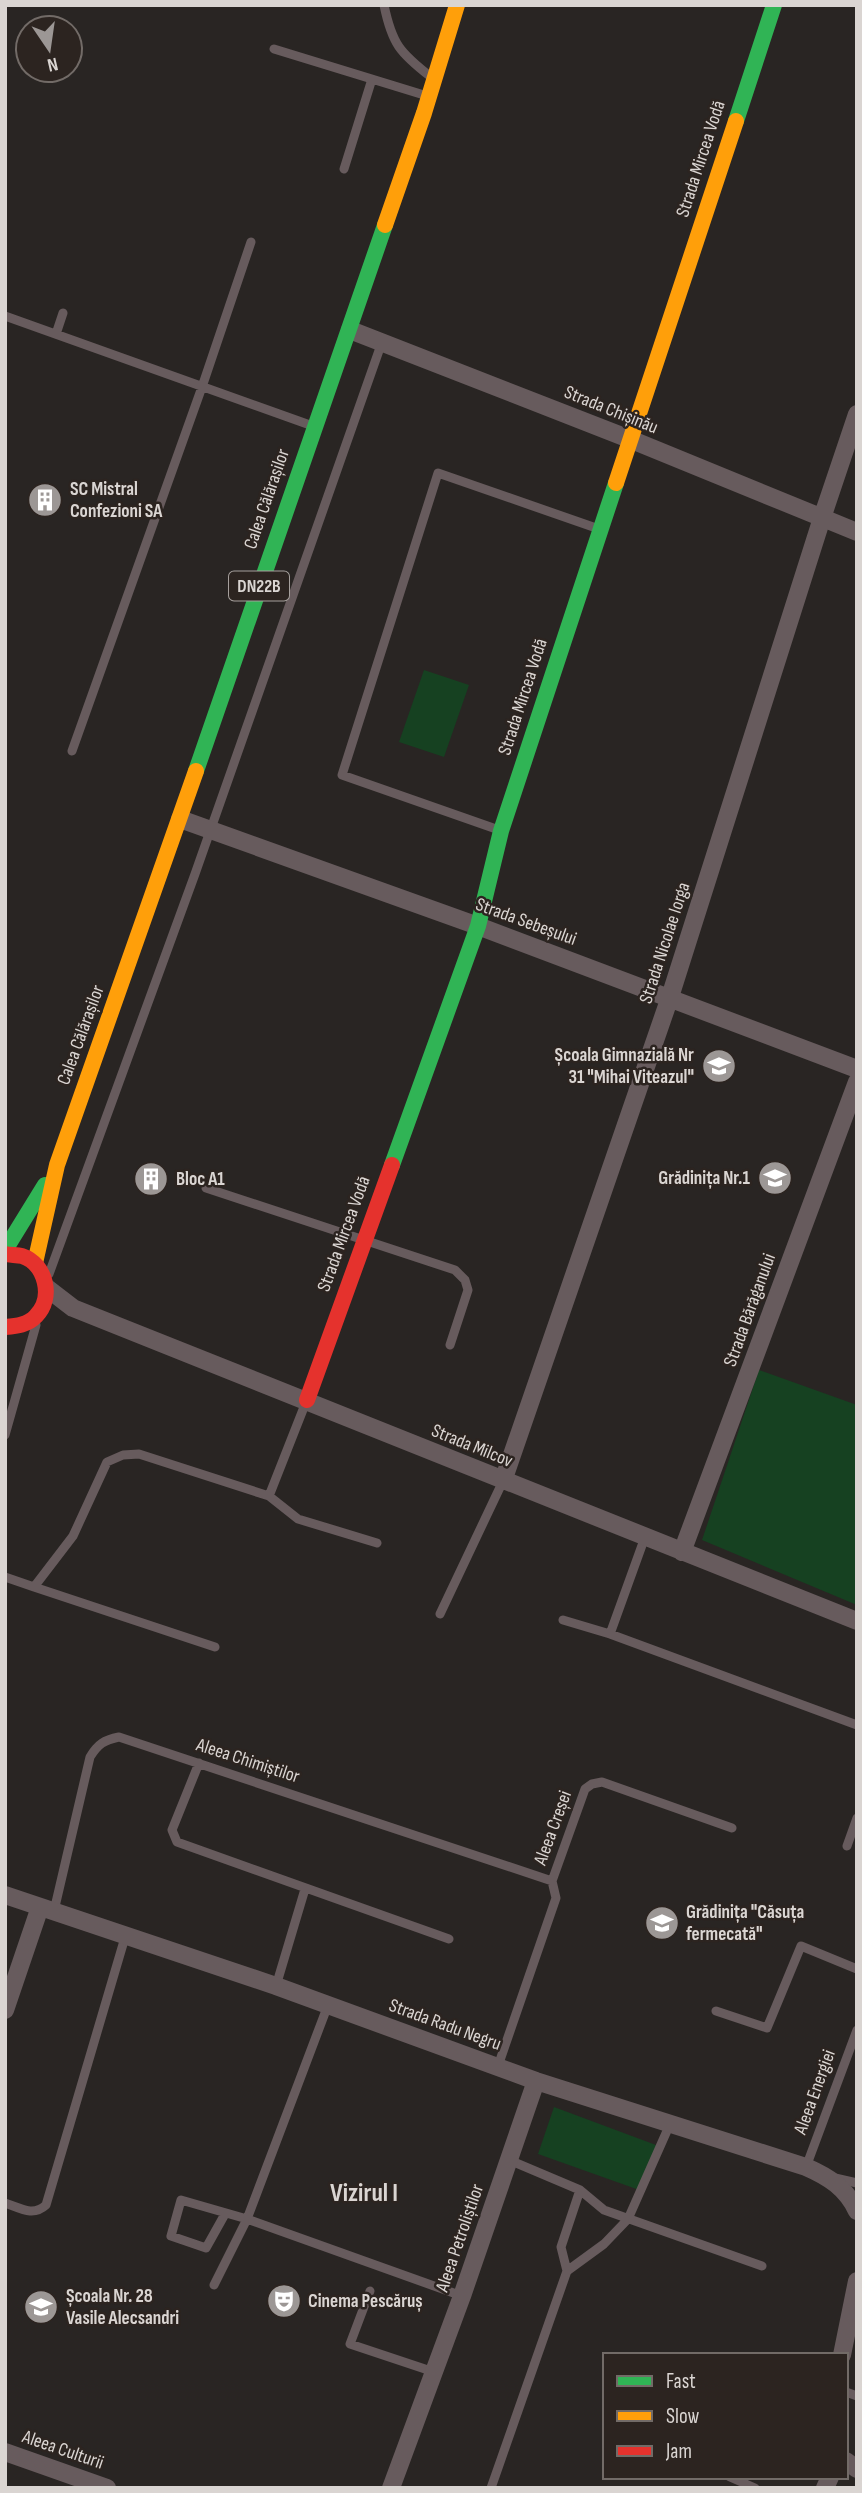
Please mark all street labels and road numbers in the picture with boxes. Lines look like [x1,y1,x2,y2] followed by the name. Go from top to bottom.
[671,98,731,220] street label: Strada Mircea Vodă
[561,381,661,439] street label: Strada Chișinău
[239,445,295,552] street label: Calea Călărașilor
[229,572,289,600] road number: DN22B
[493,636,553,758] street label: Strada Mircea Vodă
[635,879,695,1007] street label: Strada Nicolae Iorga
[472,893,580,951] street label: Strada Sebeșului
[52,981,110,1088] street label: Calea Călărașilor
[312,1173,376,1295] street label: Strada Mircea Vodă
[719,1250,781,1370] street label: Strada Bărăganului
[428,1419,516,1473] street label: Strada Milcov
[193,1733,303,1789] street label: Aleea Chimiștilor
[529,1788,577,1869] street label: Aleea Creșei
[386,1994,504,2056] street label: Strada Radu Negru
[789,2047,841,2138] street label: Aleea Energiei
[430,2181,489,2296] street label: Aleea Petroliștilor
[18,2425,107,2475] street label: Aleea Culturii

